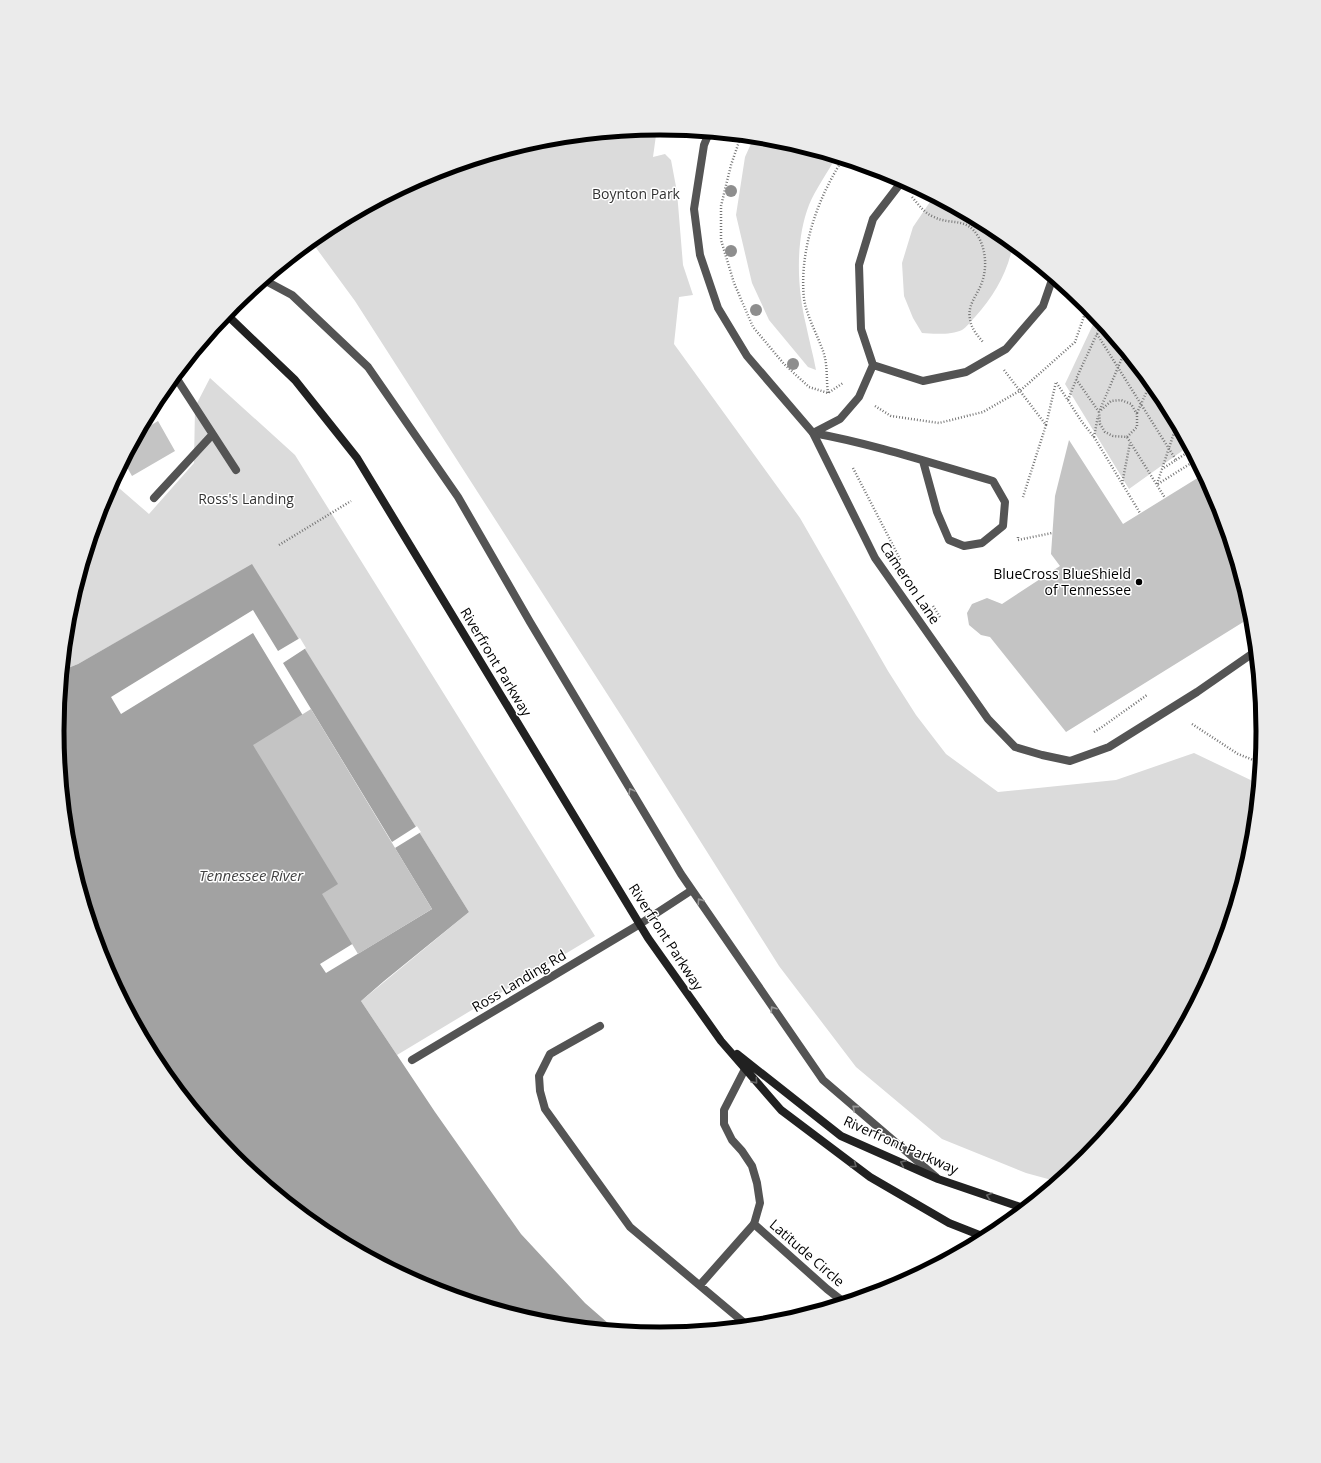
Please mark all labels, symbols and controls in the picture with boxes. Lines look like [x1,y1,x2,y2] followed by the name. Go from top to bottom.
[592,184,681,203] park label: Boynton Park
[198,489,294,508] park label: Ross's Landing
[876,538,945,628] street label: Cameron Lane
[993,564,1131,599] place label: BlueCross BlueShield of Tennessee
[1134,577,1144,587] marker: BlueCross BlueShield of Tennessee
[456,604,537,721] street label: Riverfront Parkway
[629,788,636,795] one-way arrow
[199,865,304,885] water label: Tennessee River
[625,880,709,995] street label: Riverfront Parkway
[698,899,705,906] one-way arrow
[468,945,569,1016] street label: Ross Landing Rd
[771,1006,778,1013] one-way arrow
[751,1076,758,1083] one-way arrow
[853,1106,860,1113] one-way arrow
[841,1111,962,1179] street label: Riverfront Parkway
[849,1160,856,1167] one-way arrow
[899,1160,907,1168] one-way arrow
[986,1192,993,1201] one-way arrow
[766,1215,849,1291] street label: Latitude Circle

